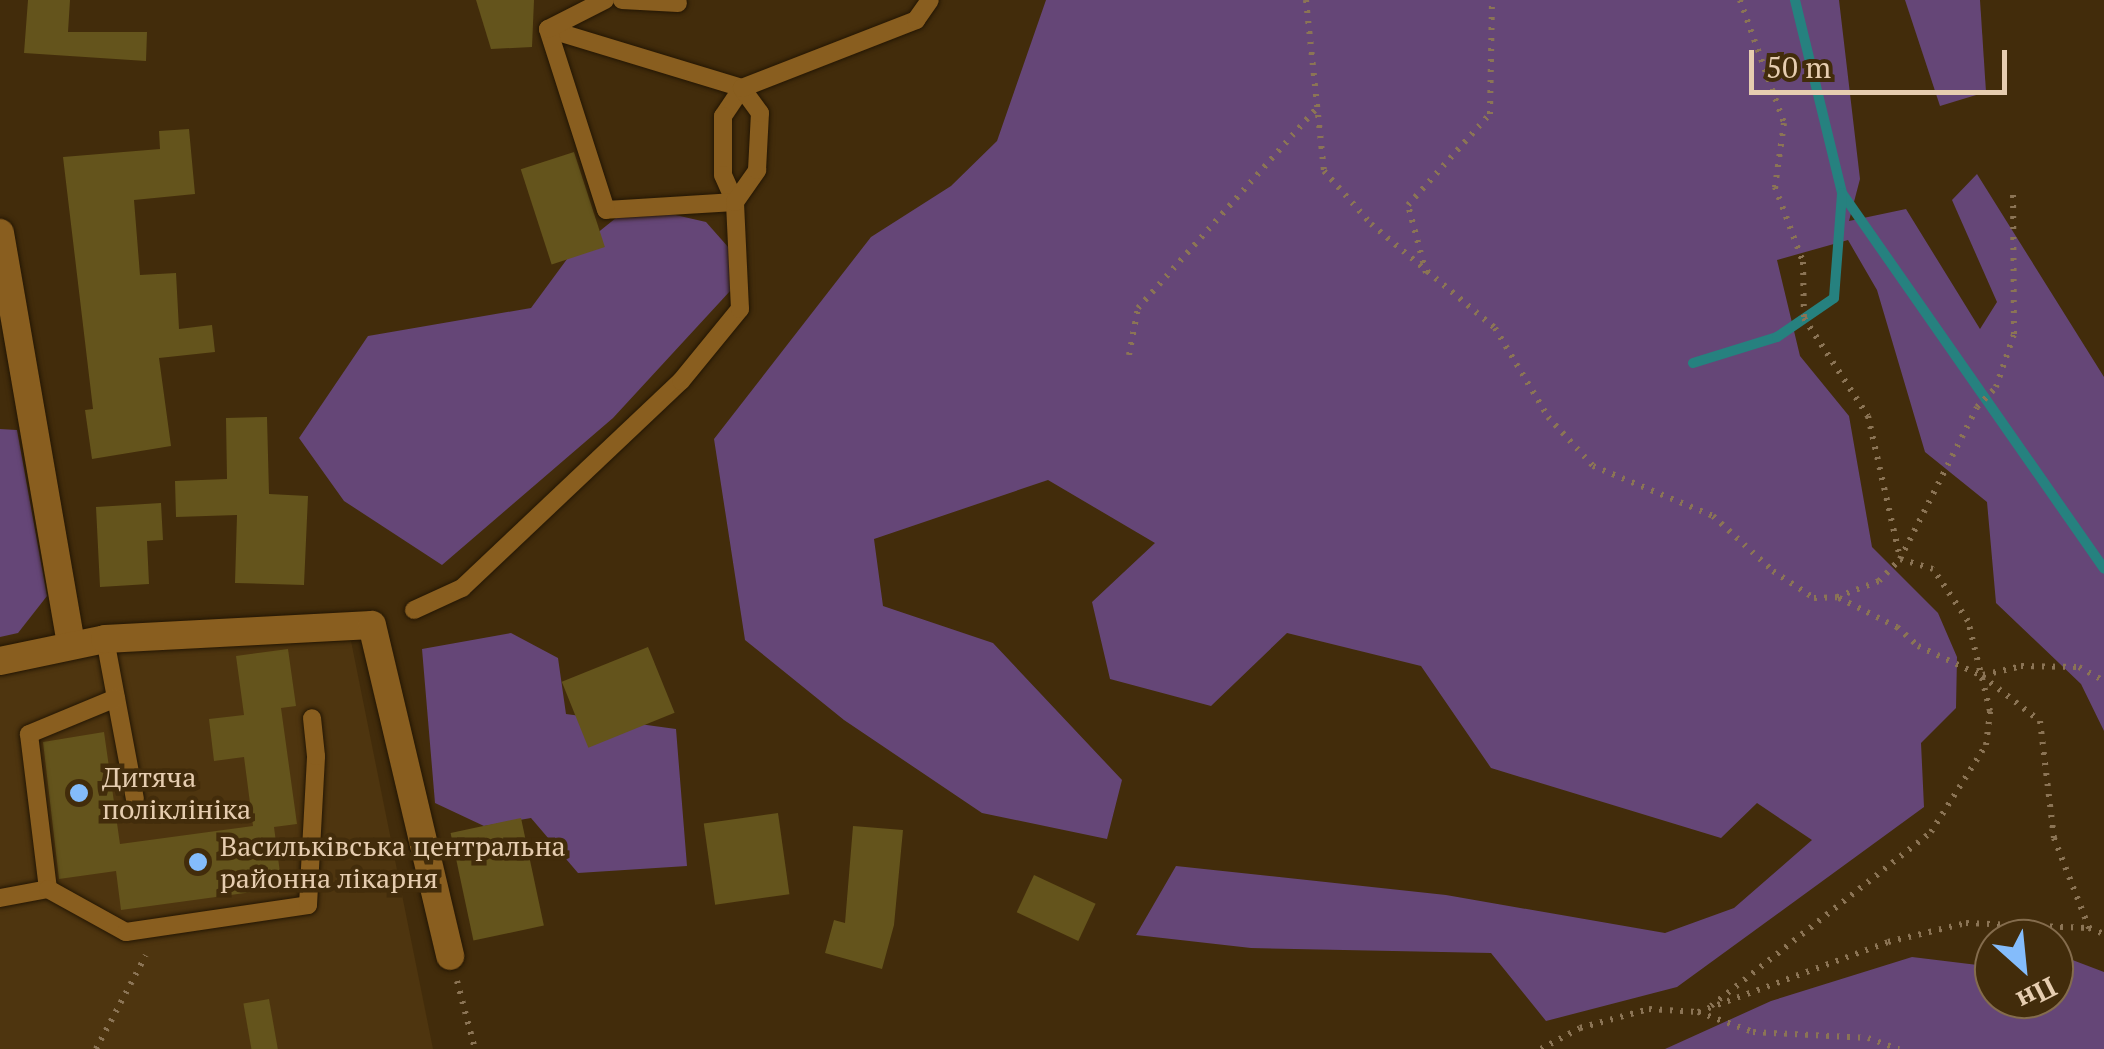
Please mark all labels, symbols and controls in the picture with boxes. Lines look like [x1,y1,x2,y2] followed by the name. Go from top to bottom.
[1754,30,2012,92] scale bar
[1766,47,1831,87] text: 50 m
[102,760,251,826] place label: Дитяча поліклініка
[66,780,92,806] marker: Дитяча поліклініка
[220,829,566,895] place label: Васильківська центральна районна лікарня
[185,849,211,875] marker: Васильківська центральна районна лікарня
[1974,919,2074,1019] north arrow
[2011,969,2063,1020] text: Пн

